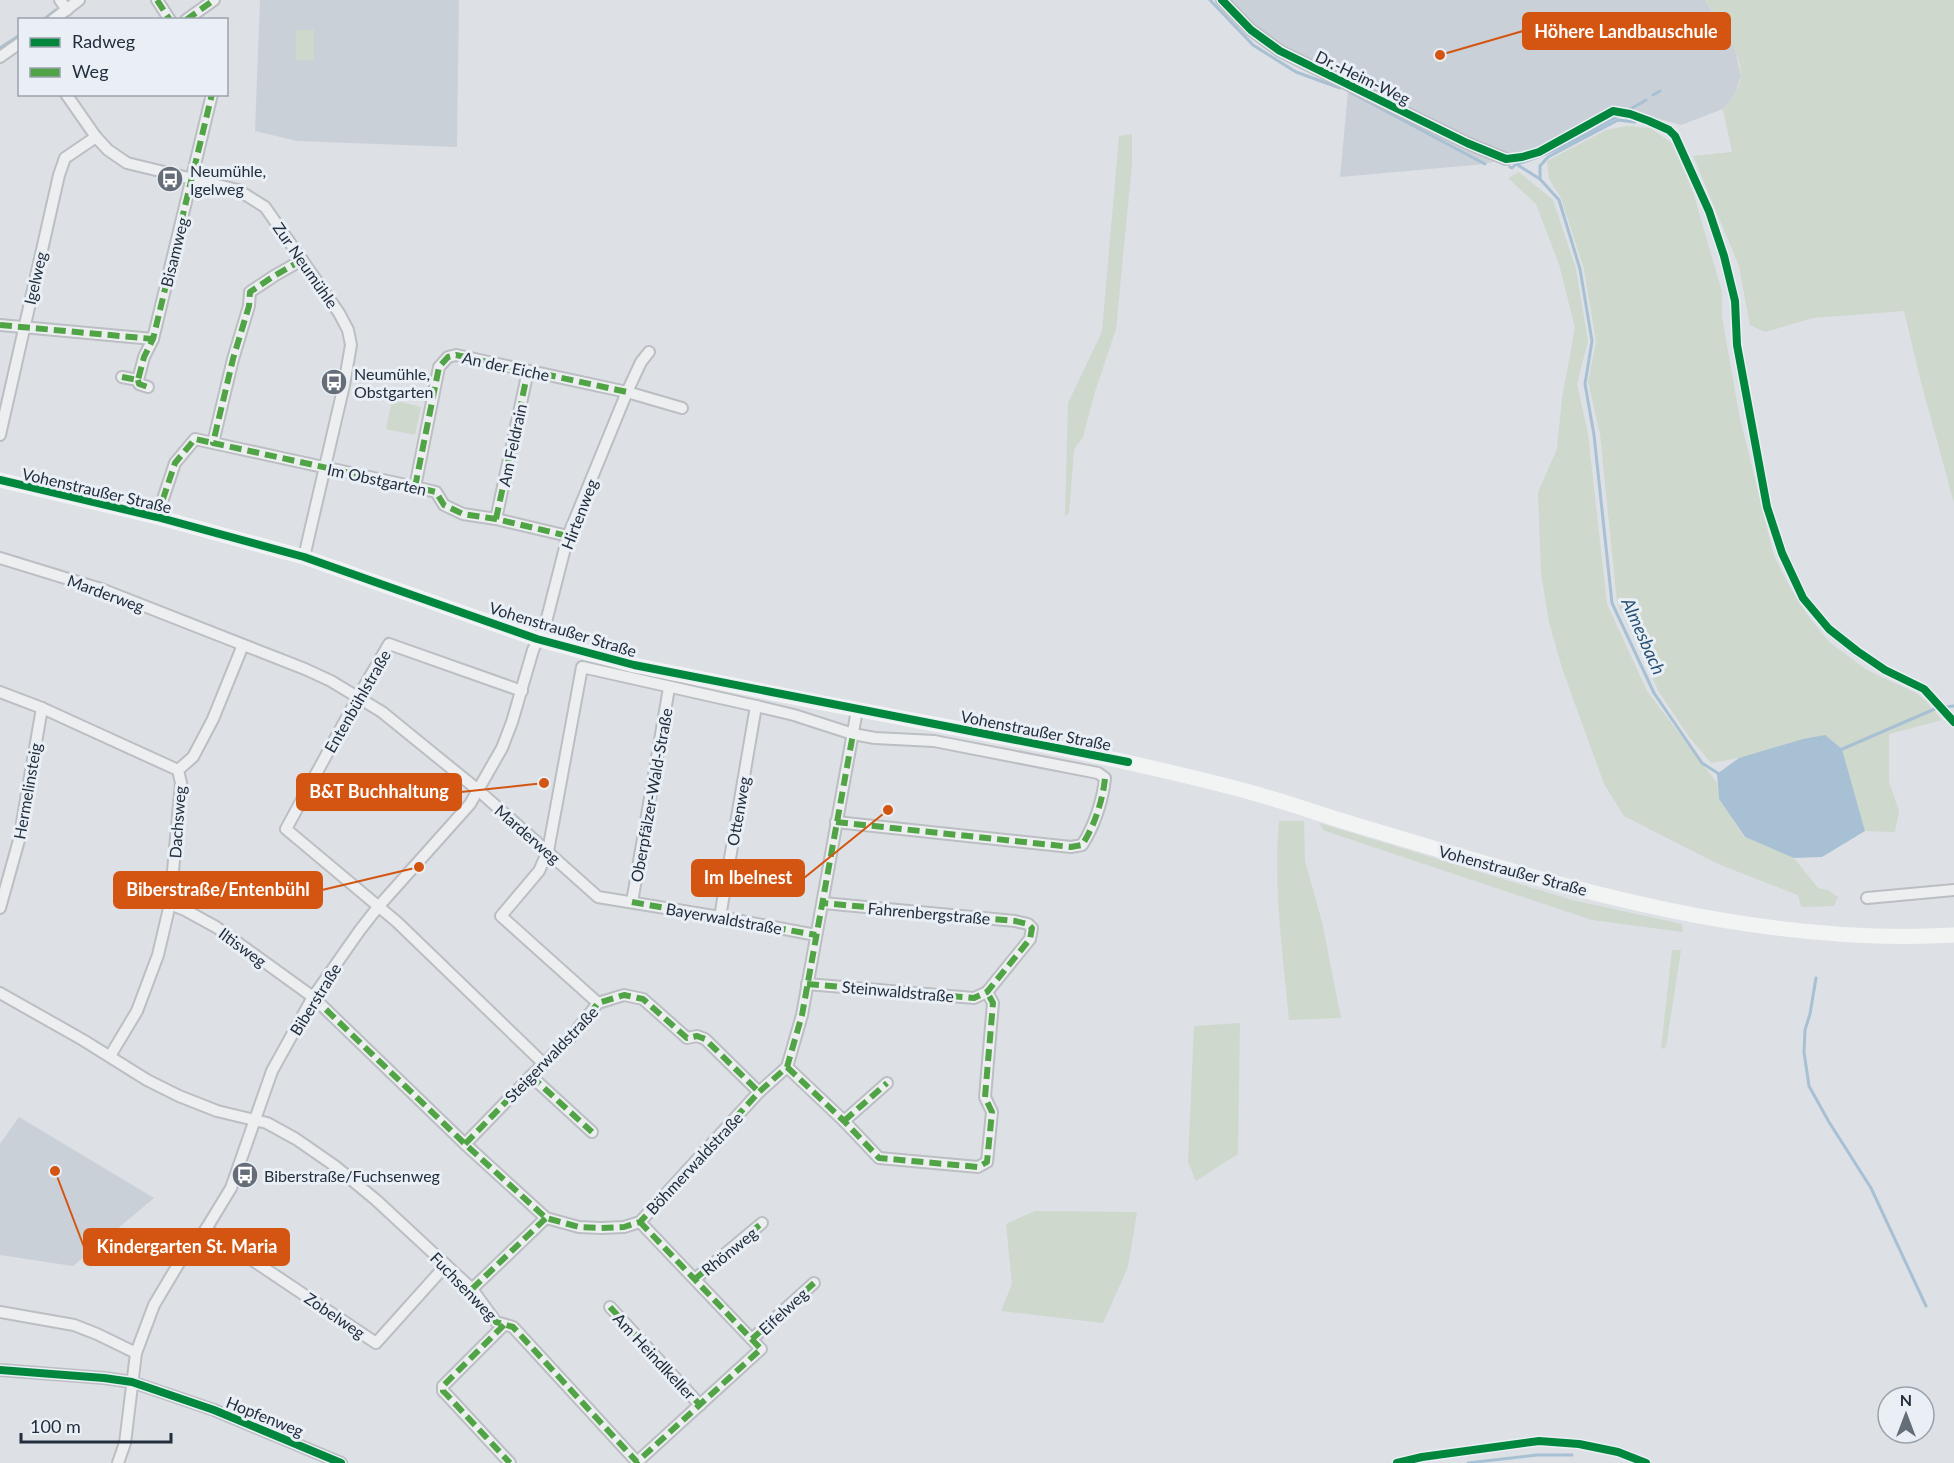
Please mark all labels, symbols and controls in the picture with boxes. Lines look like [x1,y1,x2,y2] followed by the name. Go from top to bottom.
[1523,13,1730,49] callout: Höhere Landbauschule
[18,18,228,96] legend
[1534,20,1718,42] text: Höhere Landbauschule
[72,30,135,52] text: Radweg
[1313,46,1413,108] street label: Dr.-Heim-Weg
[72,60,109,82] text: Weg
[190,161,266,198] place label: Neumühle, Igelweg
[155,164,185,194] bus stop icon: Neumühle, Igelweg
[156,215,192,289] street label: Bisamweg
[269,218,343,312] street label: Zur Neumühle
[20,250,50,306] street label: Igelweg
[461,347,551,385] street label: An der Eiche
[354,364,433,401] place label: Neumühle, Obstgarten
[319,367,349,397] bus stop icon: Neumühle, Obstgarten
[494,402,530,488] street label: Am Feldrain
[326,459,428,499] street label: Im Obstgarten
[20,464,174,516] street label: Vohenstraußer Straße
[557,476,601,552] street label: Hirtenweg
[65,570,147,616] street label: Marderweg
[1617,593,1671,678] water label: Almesbach
[487,598,639,660] street label: Vohenstraußer Straße
[320,646,394,756] street label: Entenbühlstraße
[626,706,676,884] street label: Oberpfälzer-Wald-Straße
[959,706,1113,754] street label: Vohenstraußer Straße
[9,741,45,841] street label: Hermelinsteig
[297,774,461,810] callout: B&T Buchhaltung
[723,775,753,847] street label: Ottenweg
[309,780,449,802] text: B&T Buchhaltung
[165,785,189,859] street label: Dachsweg
[491,800,565,868] street label: Marderweg
[1437,841,1589,899] street label: Vohenstraußer Straße
[692,860,804,896] callout: Im Ibelnest
[704,866,793,888] text: Im Ibelnest
[114,872,322,908] callout: Biberstraße/Entenbühl
[126,878,310,900] text: Biberstraße/Entenbühl
[665,898,783,938] street label: Bayerwaldstraße
[867,898,991,928] street label: Fahrenbergstraße
[216,923,270,971] street label: Iltisweg
[285,960,345,1038] street label: Biberstraße
[841,977,955,1005] street label: Steinwaldstraße
[500,1002,602,1106] street label: Steigerwaldstraße
[642,1108,746,1218] street label: Böhmerwaldstraße
[230,1160,260,1190] bus stop icon: Biberstraße/Fuchsenweg
[264,1166,440,1185] place label: Biberstraße/Fuchsenweg
[697,1223,761,1279] street label: Rhönweg
[84,1229,289,1265] callout: Kindergarten St. Maria
[97,1235,277,1257] text: Kindergarten St. Maria
[427,1248,501,1324] street label: Fuchsenweg
[755,1284,811,1338] street label: Eifelweg
[301,1288,369,1342] street label: Zobelweg
[610,1309,700,1404] street label: Am Heindlkeller
[1876,1385,1936,1445] north arrow
[1900,1390,1912,1409] text: N
[224,1392,306,1440] street label: Hopfenweg
[21,1406,171,1444] scale bar
[30,1415,81,1437] text: 100 m

